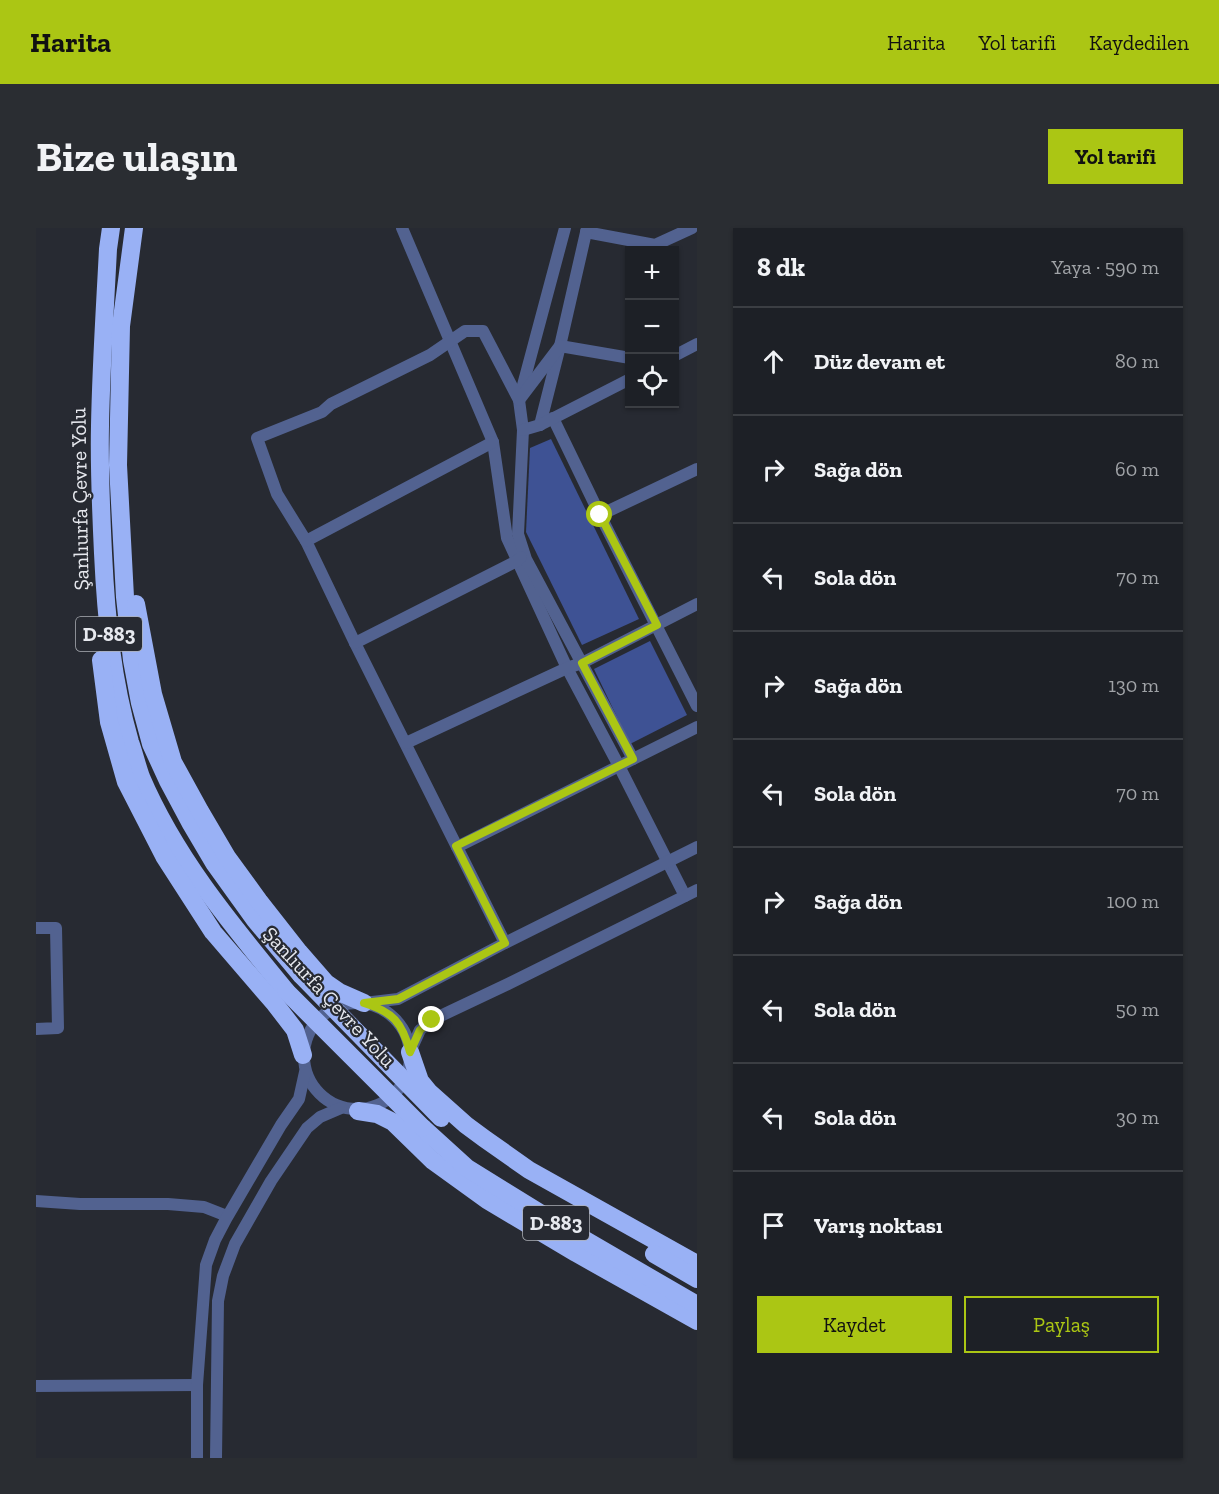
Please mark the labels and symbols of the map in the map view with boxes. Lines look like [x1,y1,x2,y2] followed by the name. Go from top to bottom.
[65,407,94,591] street label: Şanlıurfa Çevre Yolu
[586,501,612,527] route start
[76,617,142,651] road number: D-883
[258,921,401,1072] street label: Şanlıurfa Çevre Yolu
[418,1006,444,1032] route end
[523,1206,589,1240] road number: D-883

